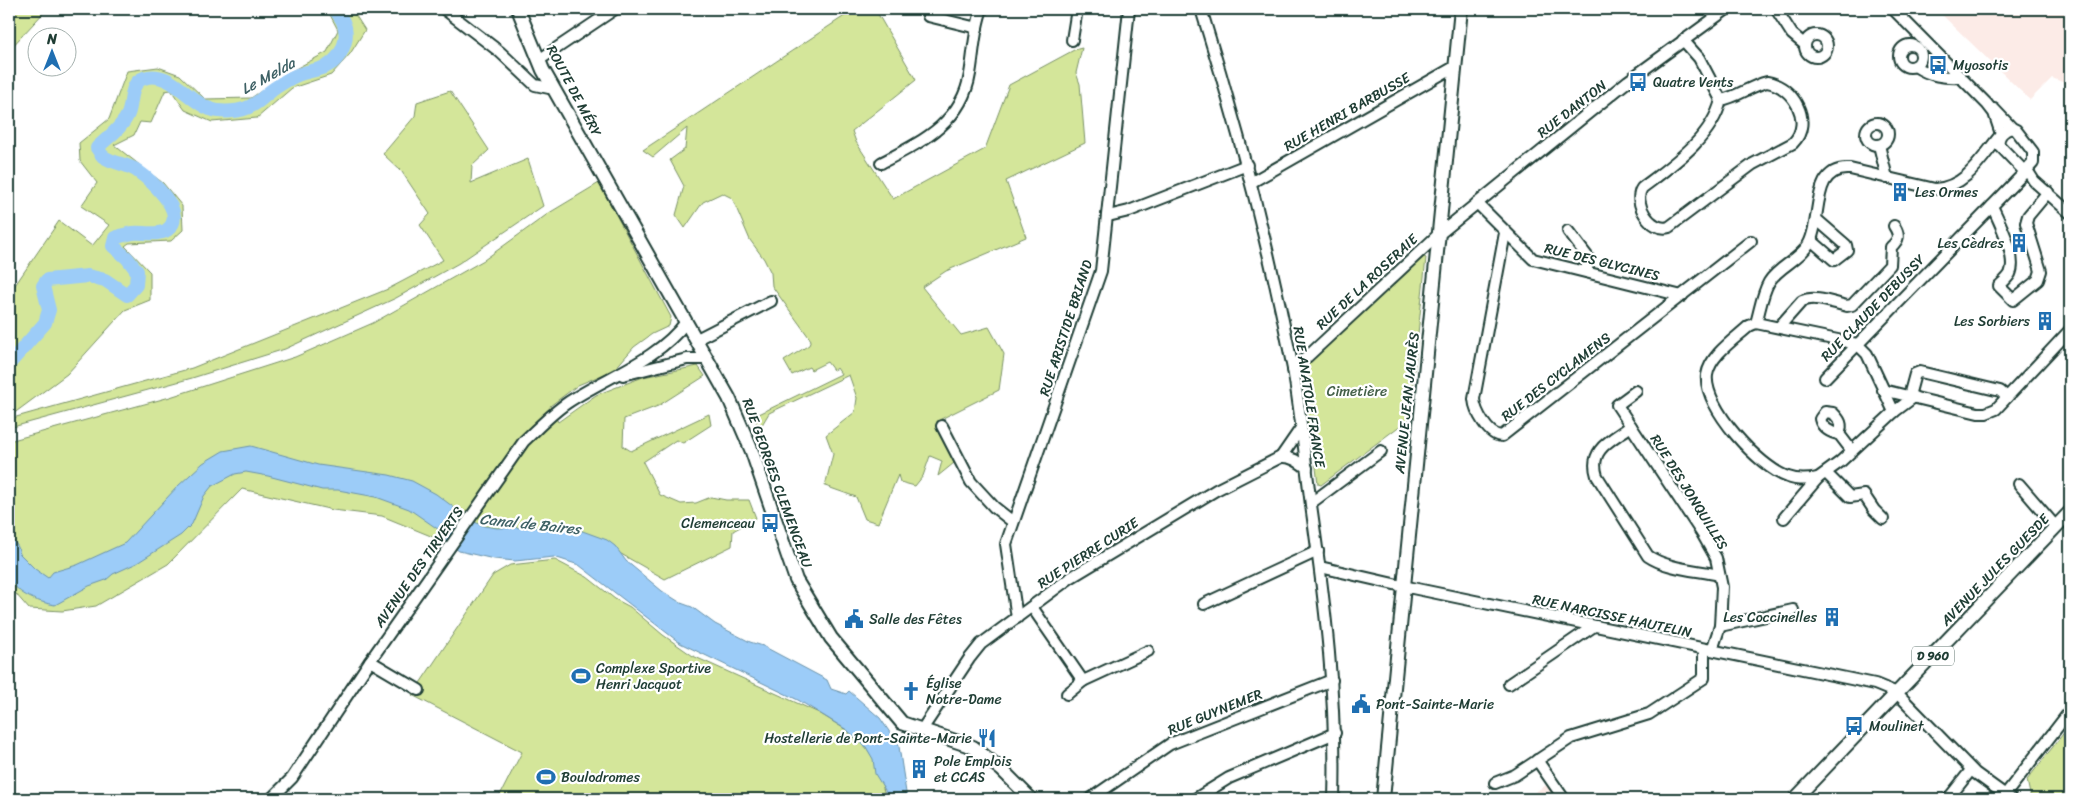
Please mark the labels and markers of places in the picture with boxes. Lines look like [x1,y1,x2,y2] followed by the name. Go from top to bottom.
[1953,53,2009,78] place label: Myosotis
[1927,54,1949,76] bus stop icon: Myosotis
[1653,70,1734,95] place label: Quatre Vents
[1627,71,1649,93] bus stop icon: Quatre Vents
[1915,180,1979,205] place label: Les Ormes
[1889,181,1911,203] building icon: Les Ormes
[1938,231,2005,256] place label: Les Cèdres
[2008,232,2030,254] building icon: Les Cèdres
[1954,309,2031,334] place label: Les Sorbiers
[2034,310,2056,332] building icon: Les Sorbiers
[681,511,755,536] place label: Clemenceau
[759,512,781,534] bus stop icon: Clemenceau
[1723,605,1818,630] place label: Les Coccinelles
[1821,606,1843,628] building icon: Les Coccinelles
[869,607,962,632] place label: Salle des Fêtes
[843,608,865,630] public building icon: Salle des Fêtes
[596,656,711,697] place label: Complexe Sportive Henri Jacquot
[570,665,592,687] sports icon: Complexe Sportive Henri Jacquot
[926,671,1002,712] place label: Église Notre-Dame
[900,680,922,702] church icon: Église Notre-Dame
[1376,692,1494,717] place label: Pont-Sainte-Marie
[1350,693,1372,715] public building icon: Pont-Sainte-Marie
[1869,714,1925,739] place label: Moulinet
[1843,715,1865,737] bus stop icon: Moulinet
[764,726,972,751] place label: Hostellerie de Pont-Sainte-Marie
[976,727,998,749] restaurant icon: Hostellerie de Pont-Sainte-Marie
[934,749,1012,790] place label: Pole Emplois et CCAS
[908,758,930,780] building icon: Pole Emplois et CCAS
[561,765,641,790] place label: Boulodromes
[535,766,557,788] sports icon: Boulodromes

